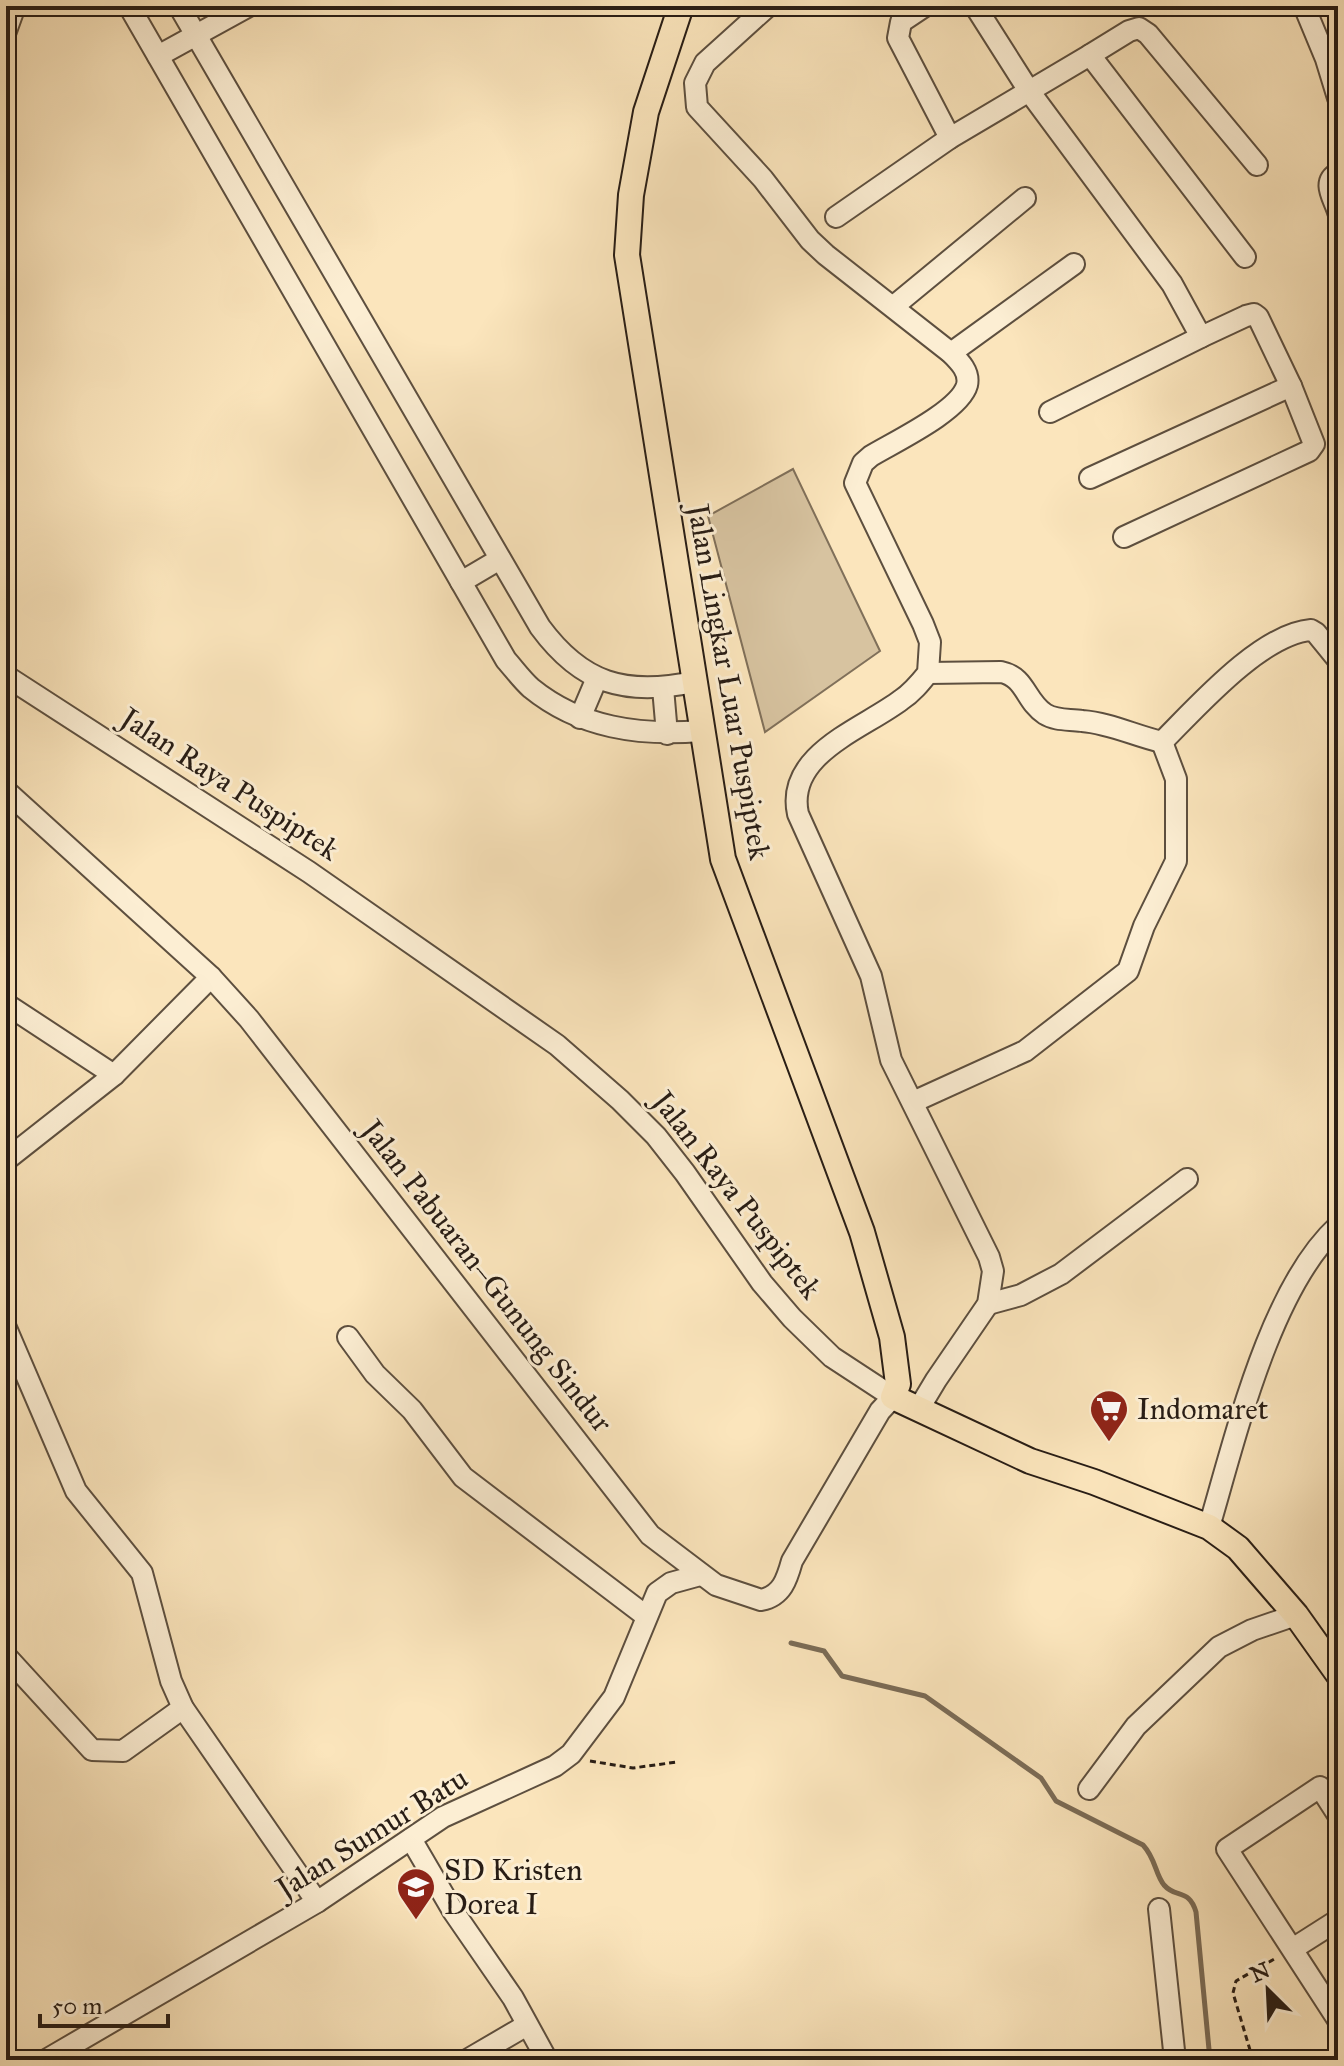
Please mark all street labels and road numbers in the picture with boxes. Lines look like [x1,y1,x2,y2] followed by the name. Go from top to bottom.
[679,498,778,863] street label: Jalan Lingkar Luar Puspiptek
[111,698,346,868] street label: Jalan Raya Puspiptek
[643,1082,829,1306] street label: Jalan Raya Puspiptek
[352,1110,621,1440] street label: Jalan Pabuaran–Gunung Sindur
[267,1760,474,1908] street label: Jalan Sumur Batu

